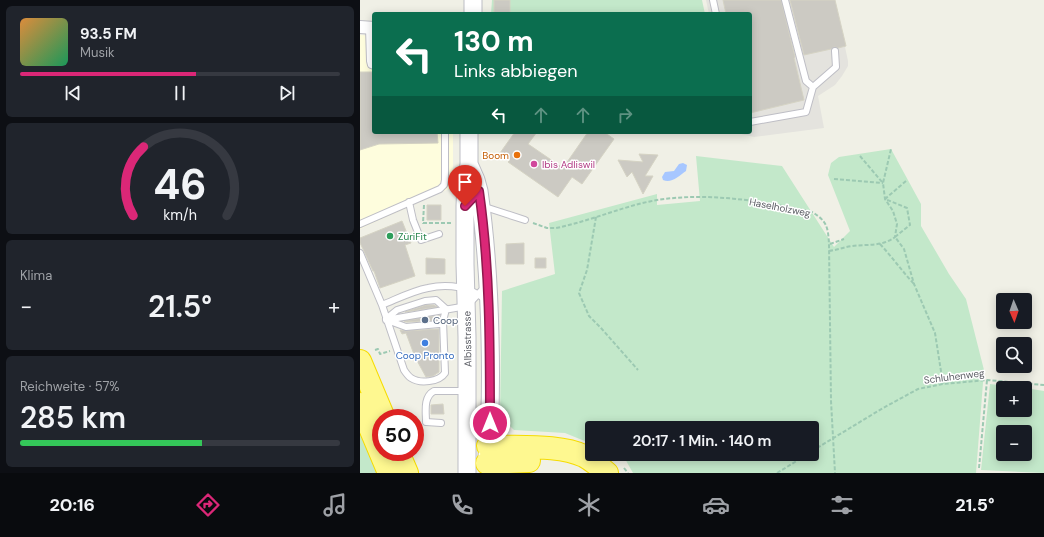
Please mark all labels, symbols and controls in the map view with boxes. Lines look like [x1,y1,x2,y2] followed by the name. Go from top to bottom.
[454,23,534,60] text: 130 m
[80,24,137,44] text: 93.5 FM
[388,28,440,80] icon: left
[80,44,115,61] text: Musik
[454,59,578,83] text: Links abbiegen
[62,82,84,104] icon: previous
[169,82,191,104] icon: pause
[276,82,298,104] icon: next
[488,104,510,126] icon: left
[530,104,552,126] icon: ahead
[572,104,594,126] icon: ahead
[614,104,636,126] icon: right
[482,149,509,162] place label: Boom
[512,150,522,160] marker: Boom
[153,158,207,212] text: 46
[542,158,595,171] place label: Ibis Adliswil
[529,159,539,169] marker: Ibis Adliswil
[448,165,482,206] pin
[454,171,476,193] icon: arrive
[748,195,812,220] street label: Haselholzweg
[163,206,197,224] text: km/h
[398,230,427,243] place label: ZüriFit
[385,231,395,241] marker: ZüriFit
[20,267,52,284] text: Klima
[148,287,212,326] text: 21.5°
[20,292,32,321] text: −
[328,292,340,321] text: +
[996,293,1032,329] north arrow
[996,293,1032,461] map controls
[461,311,474,367] street label: Albisstrasse
[433,314,458,327] place label: Coop
[420,315,430,325] marker: Coop
[996,337,1032,373] button: search
[420,338,430,348] marker: Coop Pronto
[396,349,454,362] place label: Coop Pronto
[923,366,986,387] street label: Schluhenweg
[20,378,120,395] text: Reichweite · 57%
[996,381,1032,417] button: +
[20,398,126,437] text: 285 km
[469,402,511,444] position arrow
[372,409,424,461] speed limit sign: 50
[996,425,1032,461] button: −
[633,431,771,451] text: 20:17 · 1 Min. · 140 m
[194,491,222,519] icon: directions
[321,491,349,519] icon: music
[448,491,476,519] icon: phone
[575,491,603,519] icon: climate
[702,491,730,519] icon: car
[828,491,856,519] icon: filters
[49,493,95,517] text: 20:16
[955,493,995,517] text: 21.5°

